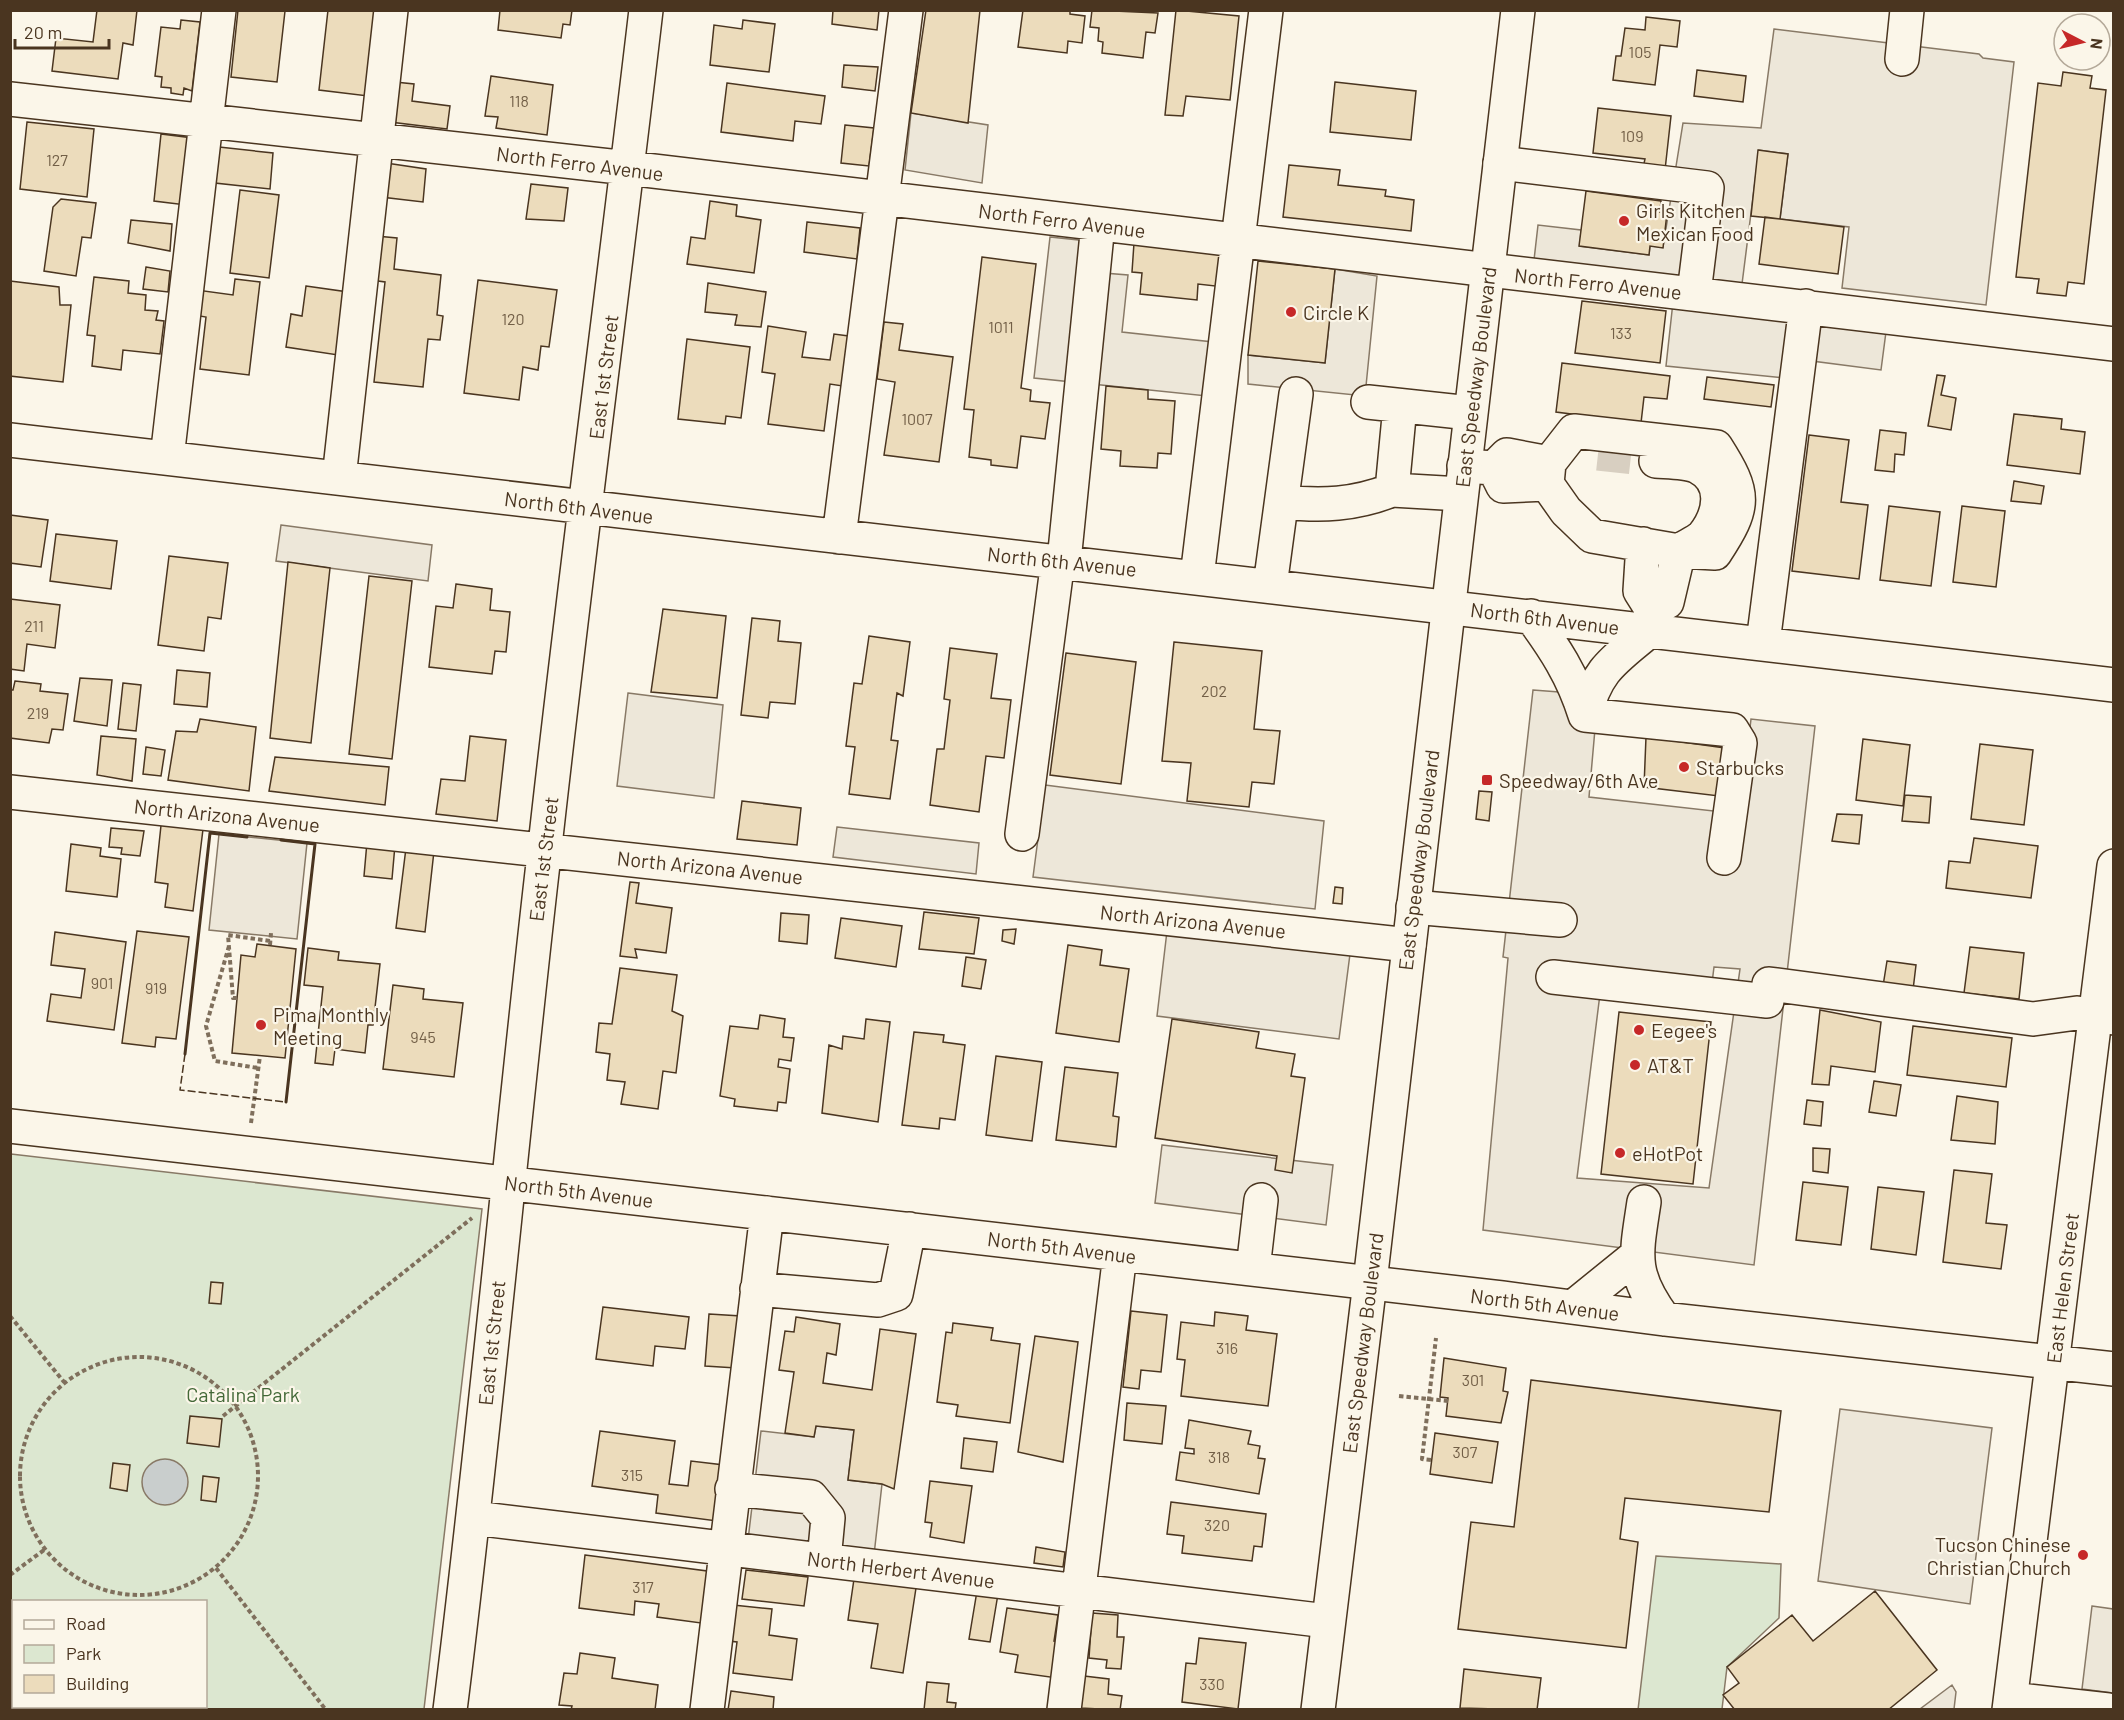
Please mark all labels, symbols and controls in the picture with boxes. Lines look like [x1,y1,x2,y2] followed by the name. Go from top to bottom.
[15,12,110,50] scale bar
[2052,12,2112,72] north arrow
[24,21,62,43] text: 20 m
[2087,37,2107,50] text: N
[1629,42,1651,61] house number: 105
[509,91,529,110] house number: 118
[1621,126,1643,145] house number: 109
[495,141,665,185] street label: North Ferro Avenue
[46,150,68,169] house number: 127
[977,198,1147,242] street label: North Ferro Avenue
[1636,198,1754,245] place label: Girls Kitchen Mexican Food
[1617,214,1631,228] marker: Girls Kitchen Mexican Food
[1513,262,1683,304] street label: North Ferro Avenue
[1450,265,1500,489] street label: East Speedway Boulevard
[1303,300,1369,324] place label: Circle K
[1284,305,1298,319] marker: Circle K
[501,309,525,328] house number: 120
[583,313,623,441] street label: East 1st Street
[988,317,1014,336] house number: 1011
[1610,323,1632,342] house number: 133
[901,409,933,428] house number: 1007
[503,486,655,528] street label: North 6th Avenue
[986,541,1138,581] street label: North 6th Avenue
[1469,597,1621,639] street label: North 6th Avenue
[24,616,44,635] house number: 211
[1201,681,1227,700] house number: 202
[27,703,49,722] house number: 219
[1393,748,1443,972] street label: East Speedway Boulevard
[1696,755,1784,779] place label: Starbucks
[1677,760,1691,774] marker: Starbucks
[1499,768,1659,792] place label: Speedway/6th Ave
[1480,773,1494,787] marker: Speedway/6th Ave
[133,793,321,837] street label: North Arizona Avenue
[523,795,563,923] street label: East 1st Street
[616,845,804,889] street label: North Arizona Avenue
[1099,899,1287,943] street label: North Arizona Avenue
[91,973,113,992] house number: 901
[145,978,167,997] house number: 919
[273,1002,389,1049] place label: Pima Monthly Meeting
[254,1018,268,1032] marker: Pima Monthly Meeting
[1651,1018,1717,1042] place label: Eegee's
[1632,1023,1646,1037] marker: Eegee's
[410,1027,436,1046] house number: 945
[1647,1053,1694,1077] place label: AT&T
[1628,1058,1642,1072] marker: AT&T
[1632,1141,1703,1165] place label: eHotPot
[1613,1146,1627,1160] marker: eHotPot
[503,1170,655,1212] street label: North 5th Avenue
[2041,1211,2083,1365] street label: East Helen Street
[986,1226,1138,1268] street label: North 5th Avenue
[1337,1231,1387,1455] street label: East Speedway Boulevard
[472,1279,510,1407] street label: East 1st Street
[1469,1283,1621,1325] street label: North 5th Avenue
[1216,1338,1238,1357] house number: 316
[1462,1370,1484,1389] house number: 301
[186,1382,300,1406] park label: Catalina Park
[1453,1442,1478,1461] house number: 307
[1208,1447,1230,1466] house number: 318
[621,1465,643,1484] house number: 315
[1204,1515,1230,1534] house number: 320
[1927,1532,2071,1579] place label: Tucson Chinese Christian Church
[806,1546,996,1592] street label: North Herbert Avenue
[2076,1548,2090,1562] marker: Tucson Chinese Christian Church
[632,1577,654,1596] house number: 317
[12,1600,207,1708] legend
[66,1612,106,1634] text: Road
[66,1642,101,1664] text: Park
[66,1672,129,1694] text: Building
[1199,1674,1225,1693] house number: 330

